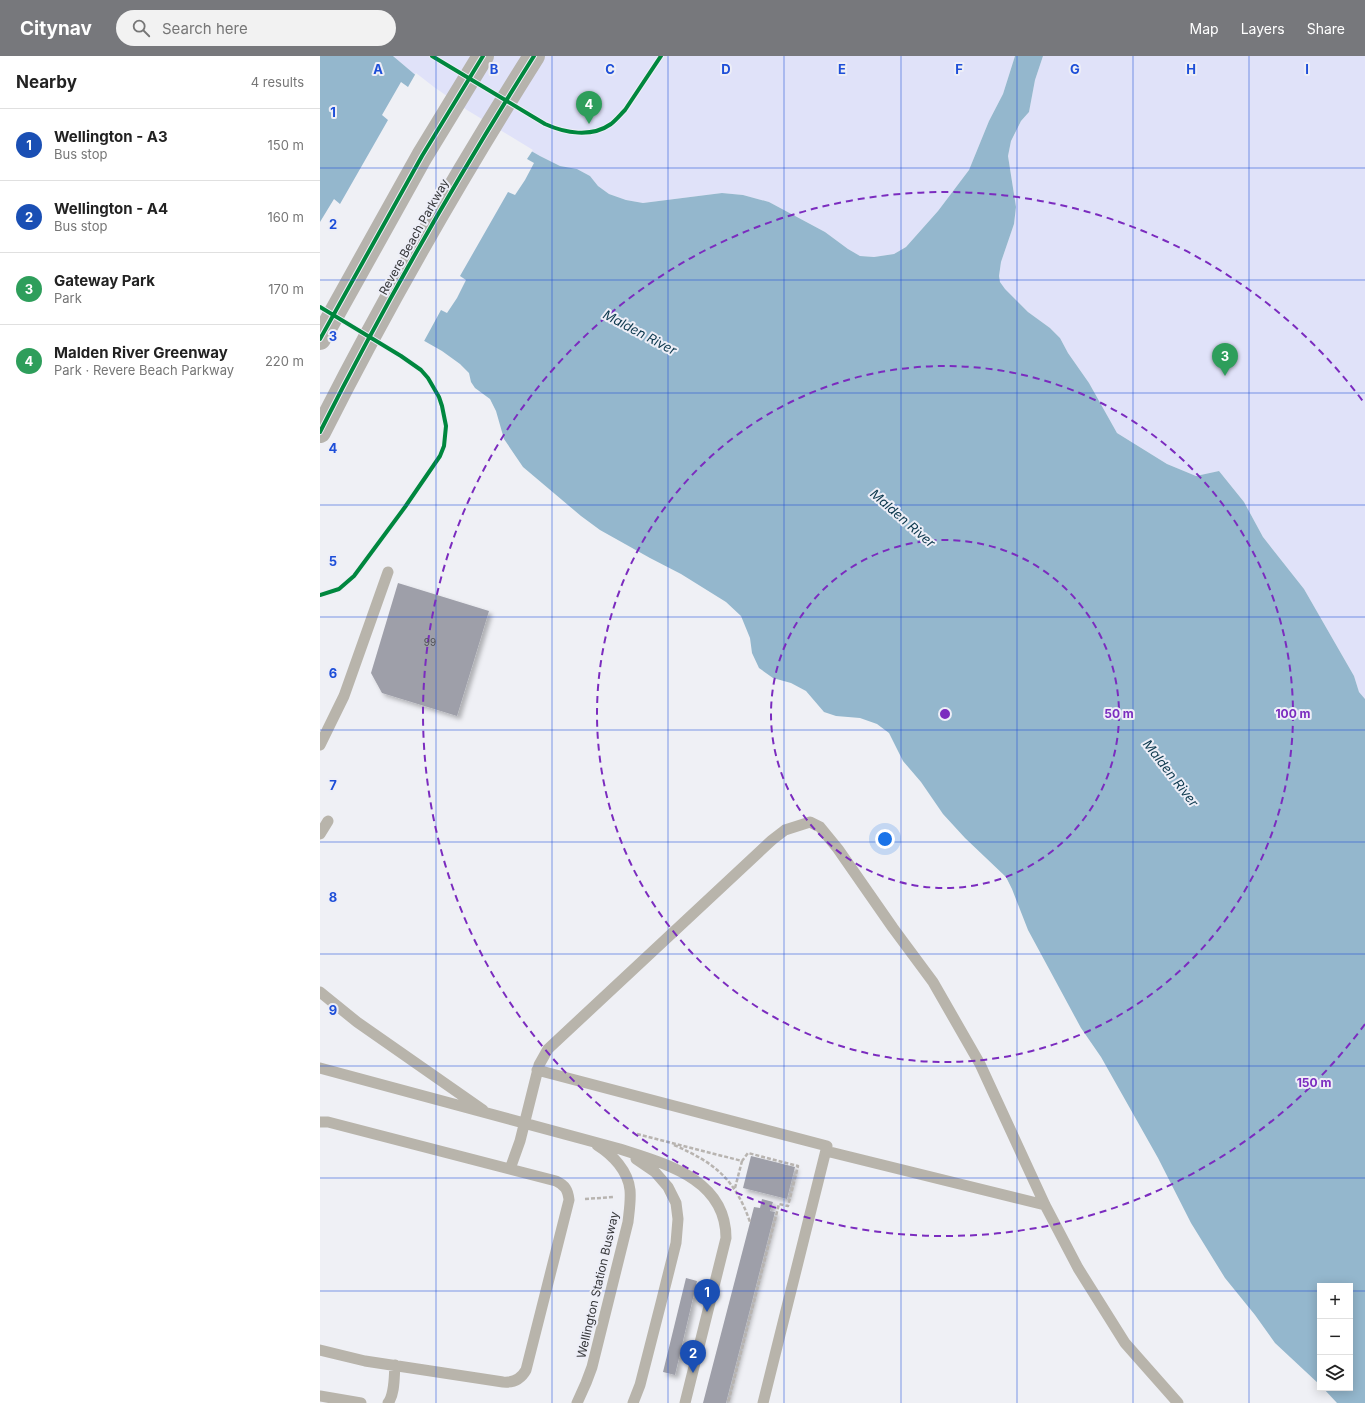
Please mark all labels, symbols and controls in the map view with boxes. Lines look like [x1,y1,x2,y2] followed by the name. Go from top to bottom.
[116,10,396,46] search box
[20,17,92,40] text: Citynav
[130,17,152,39] icon: search
[162,19,248,38] text: Search here
[1190,20,1219,37] text: Map
[1241,20,1285,37] text: Layers
[1307,20,1345,37] text: Share
[373,61,383,77] text: A
[490,61,499,77] text: B
[605,61,615,77] text: C
[721,61,731,77] text: D
[838,61,846,77] text: E
[955,61,963,77] text: F
[1070,61,1080,77] text: G
[1186,61,1196,77] text: H
[1305,61,1309,77] text: I
[16,72,77,92] text: Nearby
[251,74,304,90] text: 4 results
[576,91,602,124] pin: 4
[330,104,336,120] text: 1
[54,127,168,146] text: Wellington - A3
[26,137,32,153] text: 1
[268,137,304,153] text: 150 m
[54,146,107,162] text: Bus stop
[375,176,452,297] street label: Revere Beach Parkway
[54,199,168,218] text: Wellington - A4
[25,209,33,225] text: 2
[267,209,304,225] text: 160 m
[329,216,337,232] text: 2
[54,218,107,234] text: Bus stop
[54,271,155,290] text: Gateway Park
[25,281,33,297] text: 3
[268,281,304,297] text: 170 m
[54,290,82,306] text: Park
[601,306,680,359] water label: Malden River
[329,328,337,344] text: 3
[54,343,228,362] text: Malden River Greenway
[1212,343,1238,376] pin: 3
[25,353,33,369] text: 4
[265,353,304,369] text: 220 m
[54,362,234,378] text: Park · Revere Beach Parkway
[329,440,338,456] text: 4
[867,486,940,551] water label: Malden River
[329,553,337,569] text: 5
[424,636,436,648] house number: 99
[329,665,337,681] text: 6
[1104,706,1134,721] text: 50 m
[1275,706,1311,721] text: 100 m
[938,707,952,721] centre of rings
[1140,736,1203,811] water label: Malden River
[329,777,337,793] text: 7
[875,829,895,849] your location
[329,889,337,905] text: 8
[329,1002,337,1018] text: 9
[1297,1075,1331,1090] text: 150 m
[573,1210,622,1360] street label: Wellington Station Busway
[694,1279,720,1312] pin: 1
[1317,1283,1353,1391] map controls
[1317,1283,1353,1319] button: +
[1317,1319,1353,1355] button: −
[680,1340,706,1373] pin: 2
[1317,1355,1353,1391] button: layers

